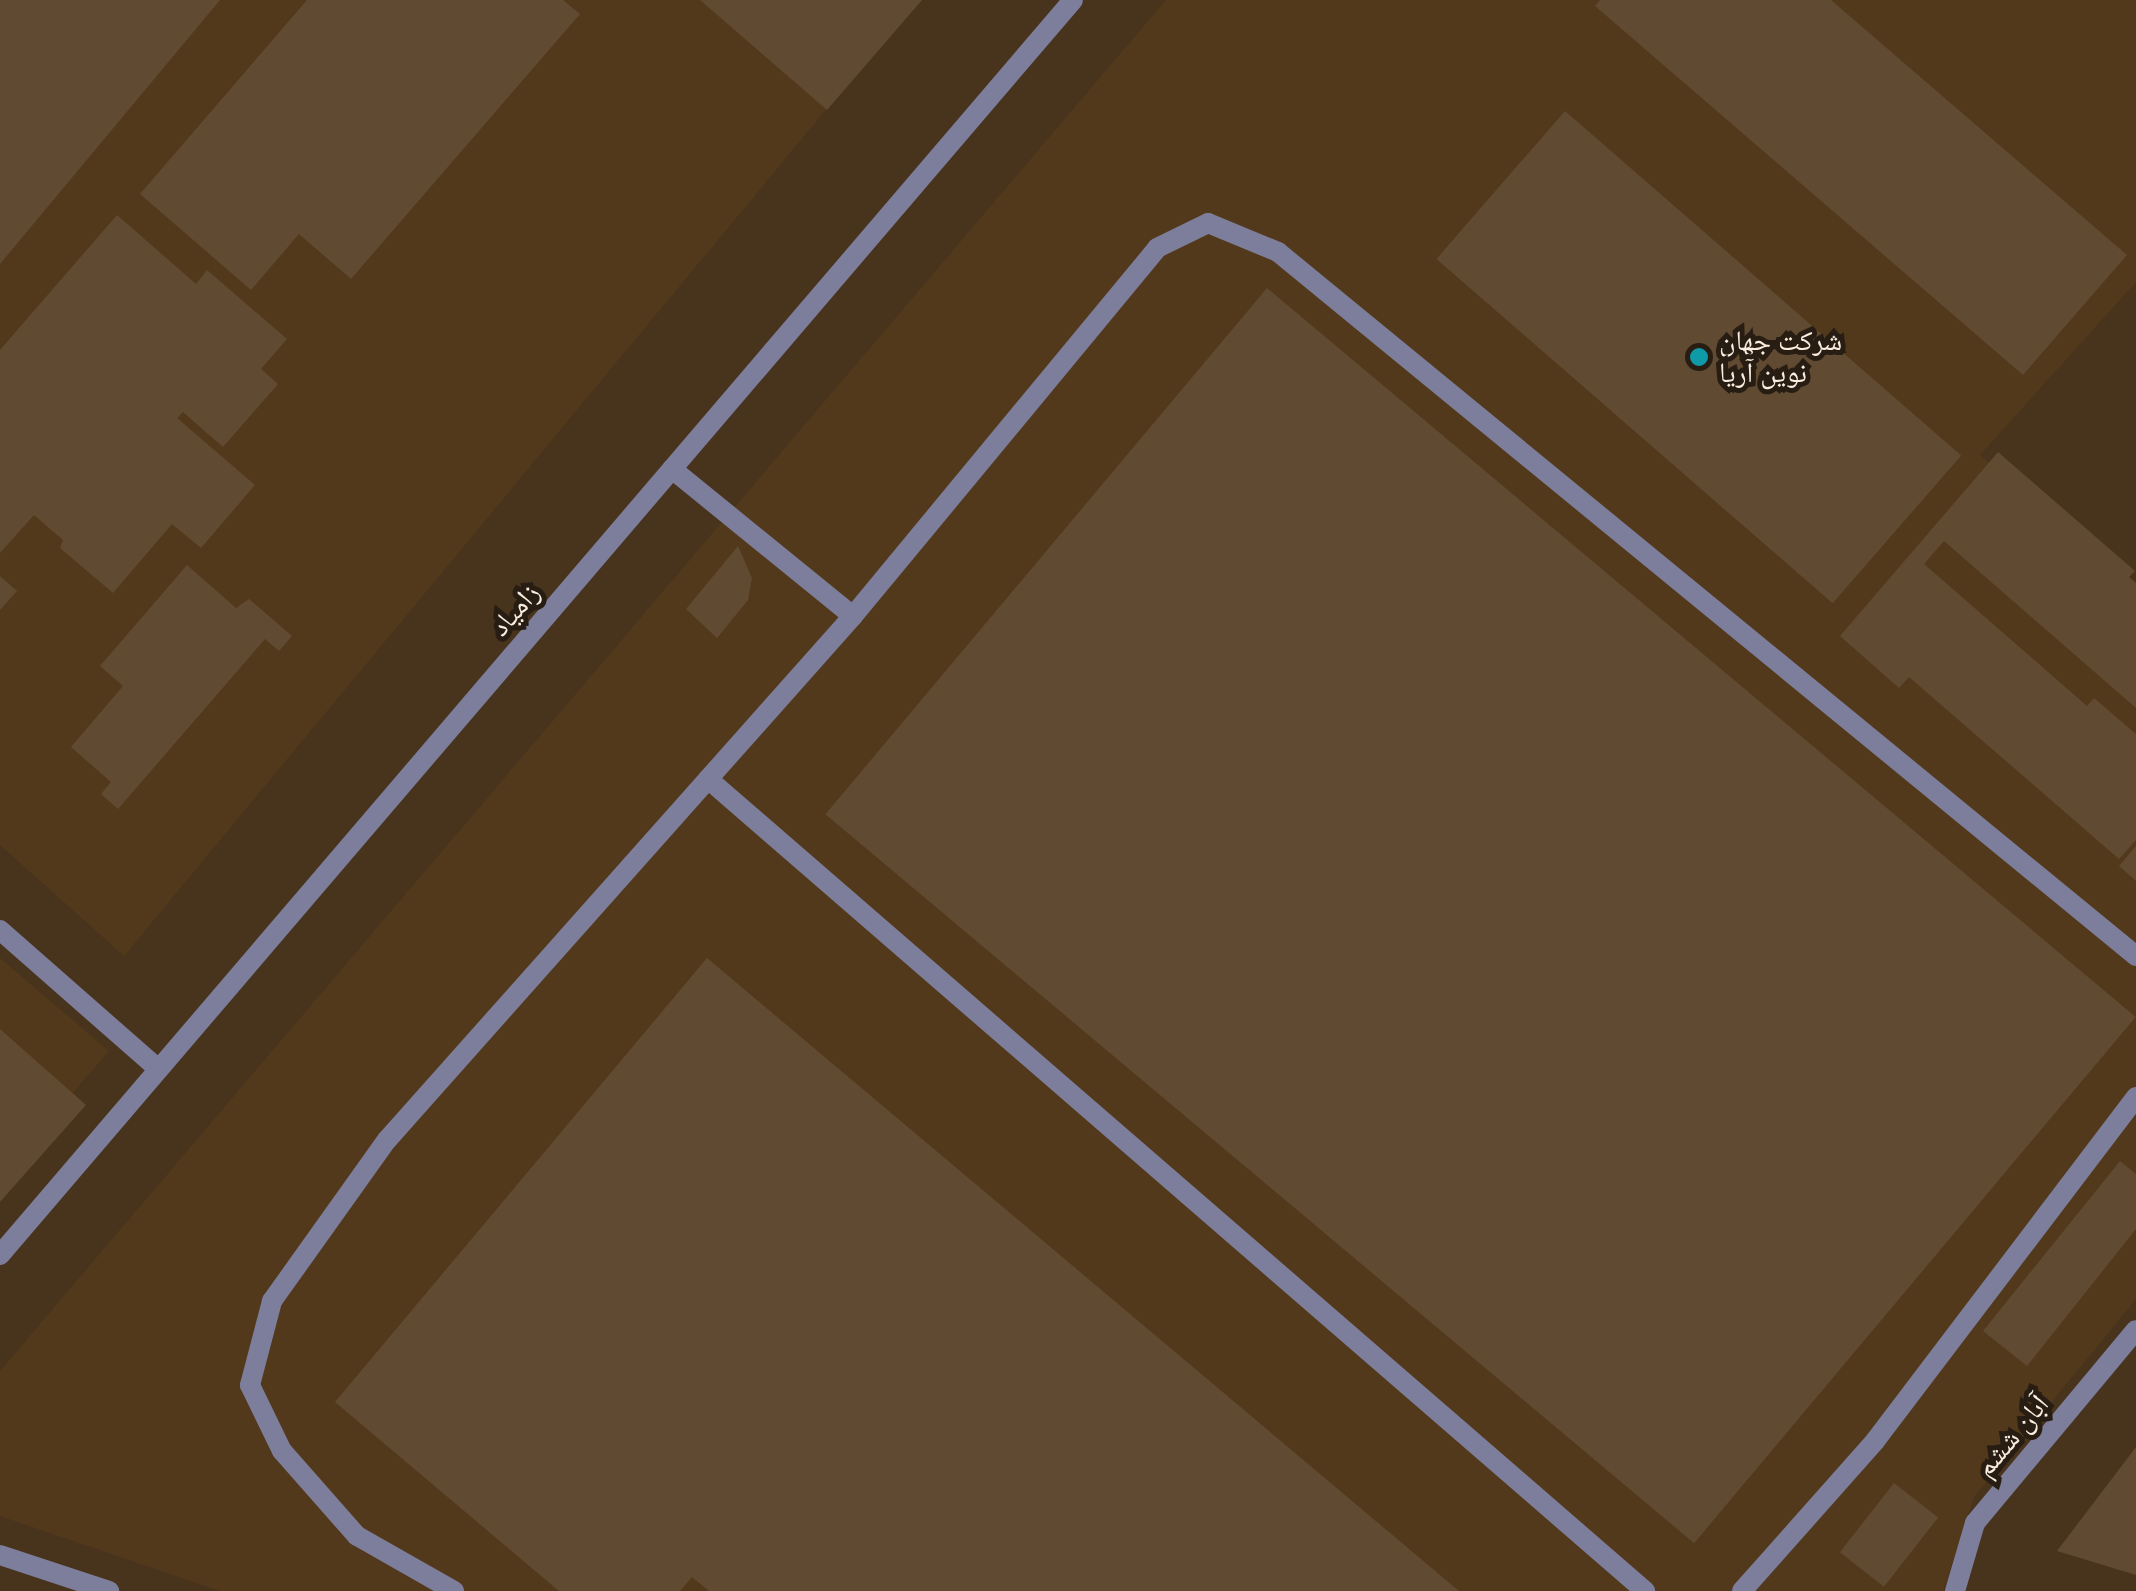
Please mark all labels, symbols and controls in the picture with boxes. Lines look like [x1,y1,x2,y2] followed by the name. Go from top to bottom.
[1719,324,1842,390] place label: شرکت جهان نوین آریا
[1688,346,1710,368] marker: شرکت جهان نوین آریا
[483,577,547,643] street label: زامیاد
[1968,1388,2056,1484] street label: آبان ششم

